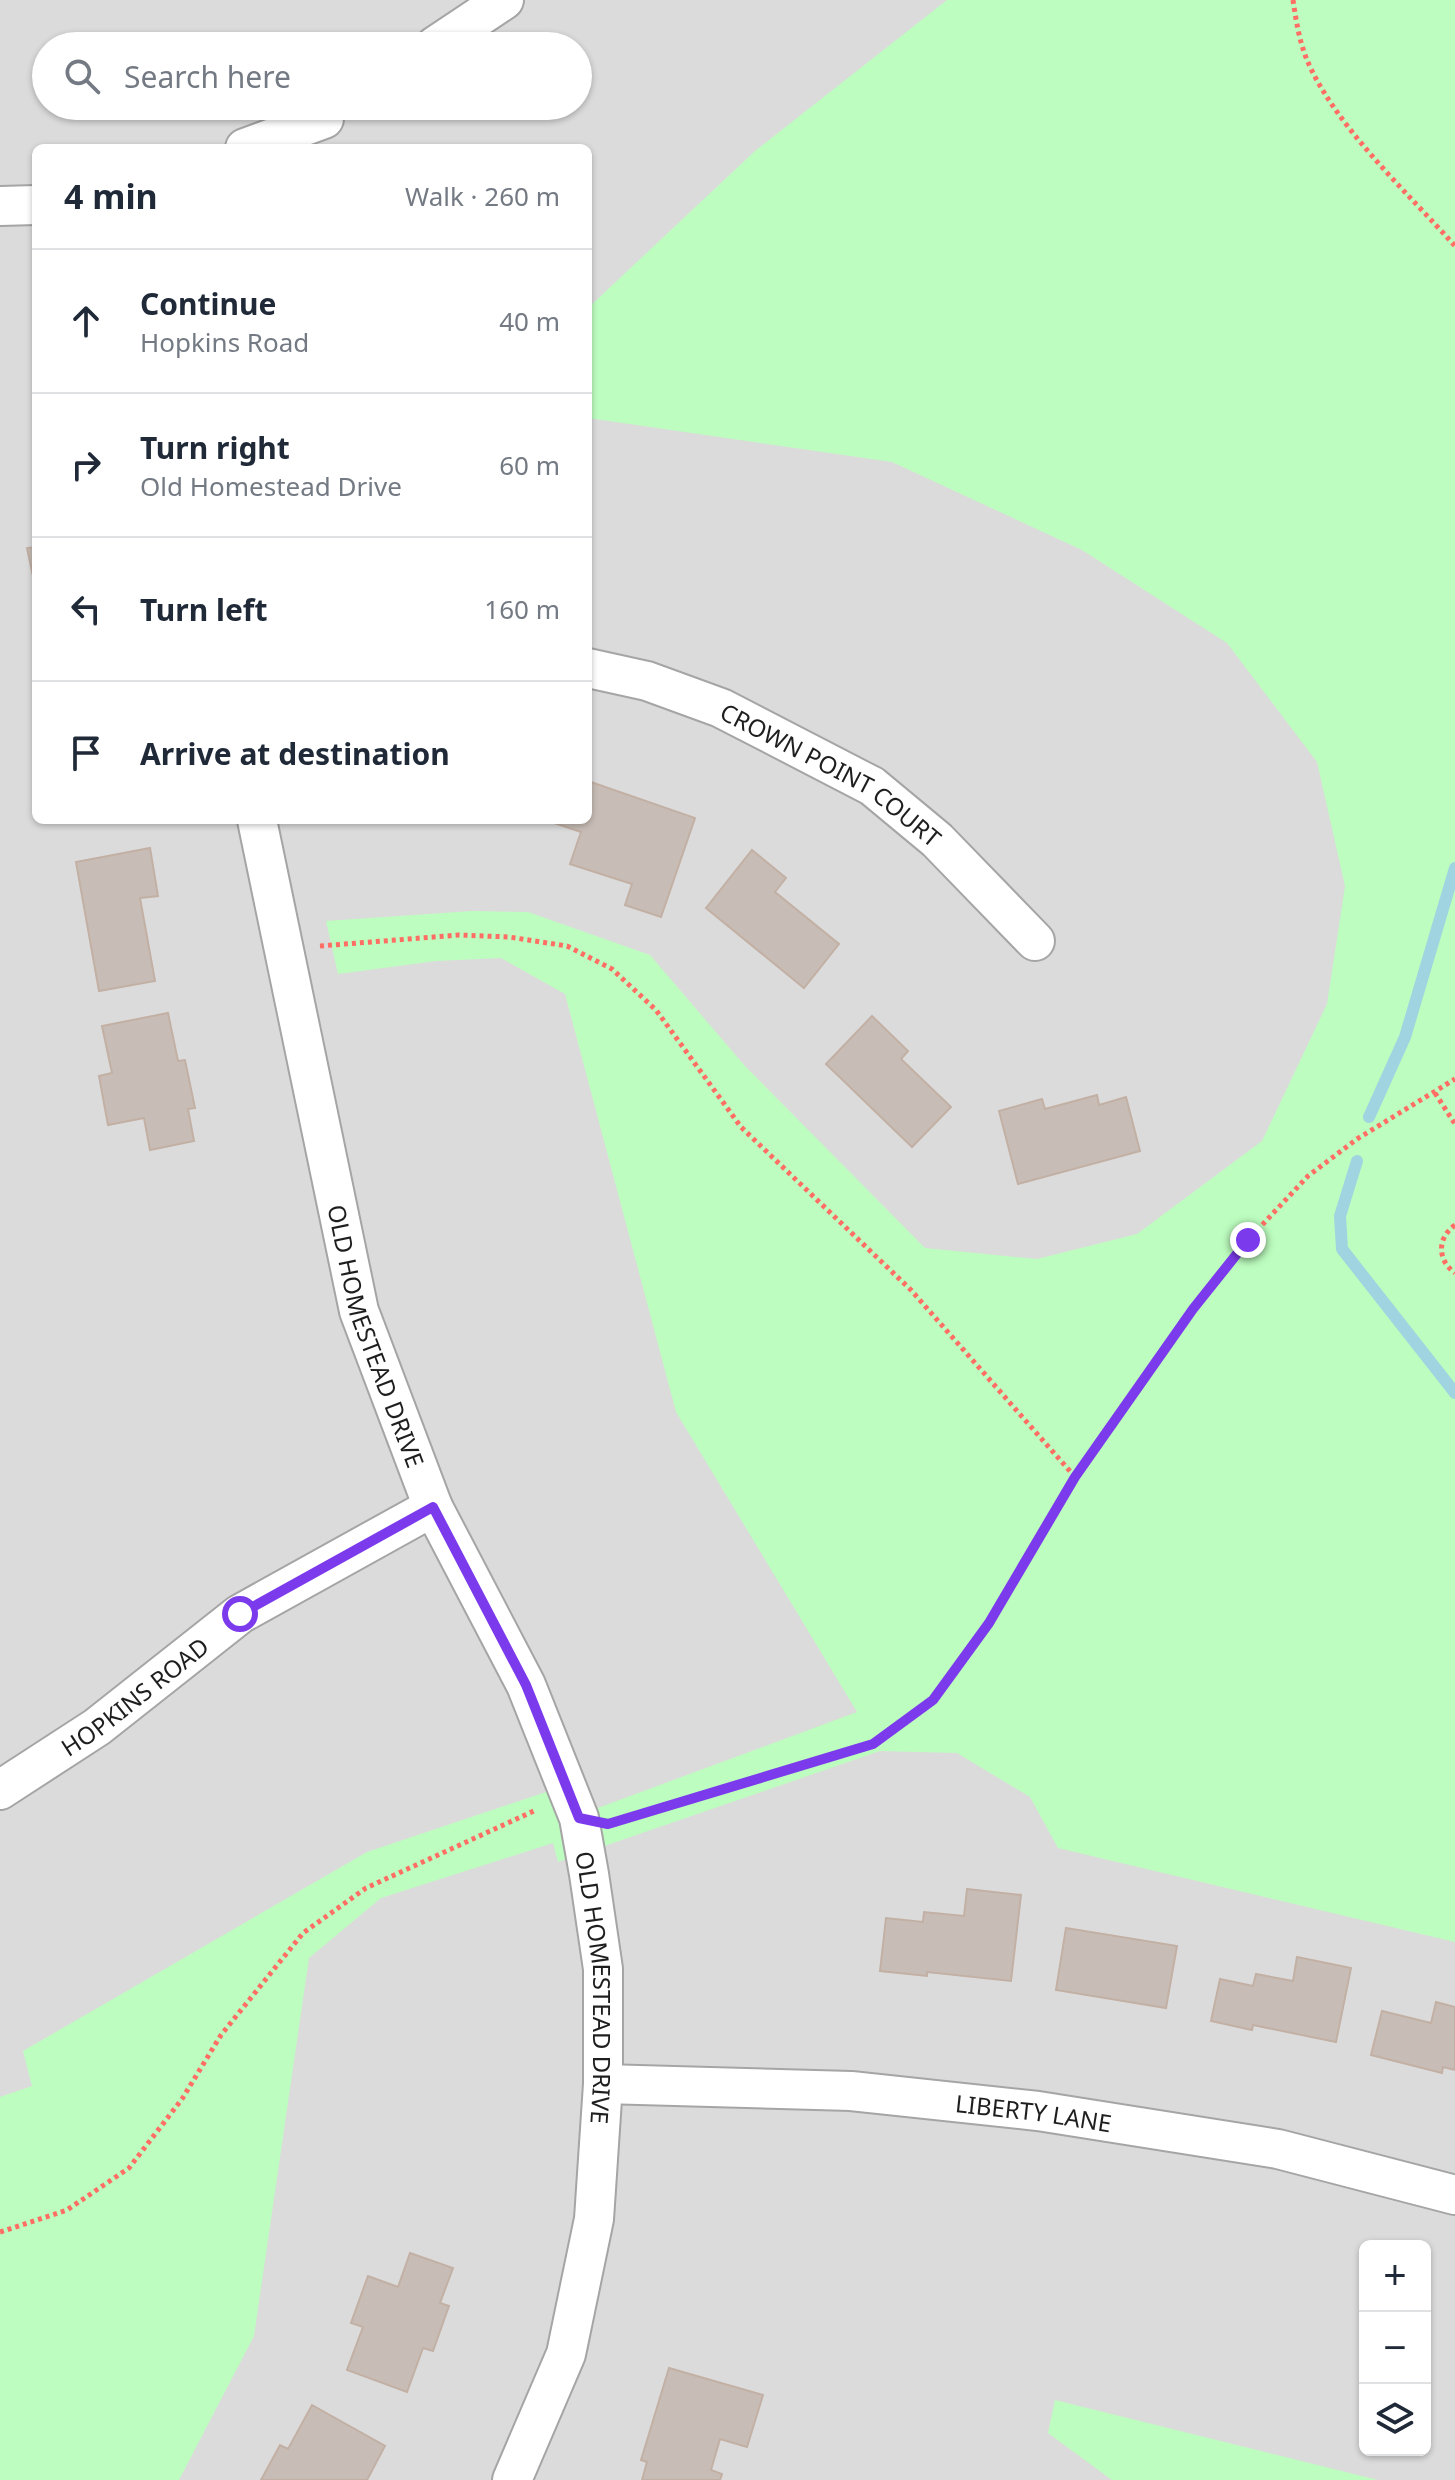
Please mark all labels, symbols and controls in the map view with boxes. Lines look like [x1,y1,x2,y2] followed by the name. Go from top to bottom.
[32,32,592,120] search box
[60,54,104,98] icon: search
[124,56,291,97] text: Search here
[64,173,158,219] text: 4 min
[405,178,560,214] text: Walk · 260 m
[140,283,276,324] text: Continue
[64,299,108,343] icon: ahead
[499,303,560,339] text: 40 m
[140,324,309,360] text: Hopkins Road
[140,427,290,468] text: Turn right
[64,443,108,487] icon: right
[499,447,560,483] text: 60 m
[140,468,402,504] text: Old Homestead Drive
[64,587,108,631] icon: left
[140,589,268,630] text: Turn left
[484,591,560,627] text: 160 m
[715,694,949,854] street label: CROWN POINT COURT
[64,731,108,775] icon: arrive
[140,733,450,774] text: Arrive at destination
[321,1201,433,1472] street label: OLD HOMESTEAD DRIVE
[1230,1222,1266,1258] route end
[222,1596,258,1632] route start
[54,1629,215,1763] street label: HOPKINS ROAD
[569,1848,620,2125] street label: OLD HOMESTEAD DRIVE
[954,2086,1114,2139] street label: LIBERTY LANE
[1359,2240,1431,2456] map controls
[1359,2240,1431,2312] button: +
[1359,2312,1431,2384] button: −
[1359,2384,1431,2456] button: layers

